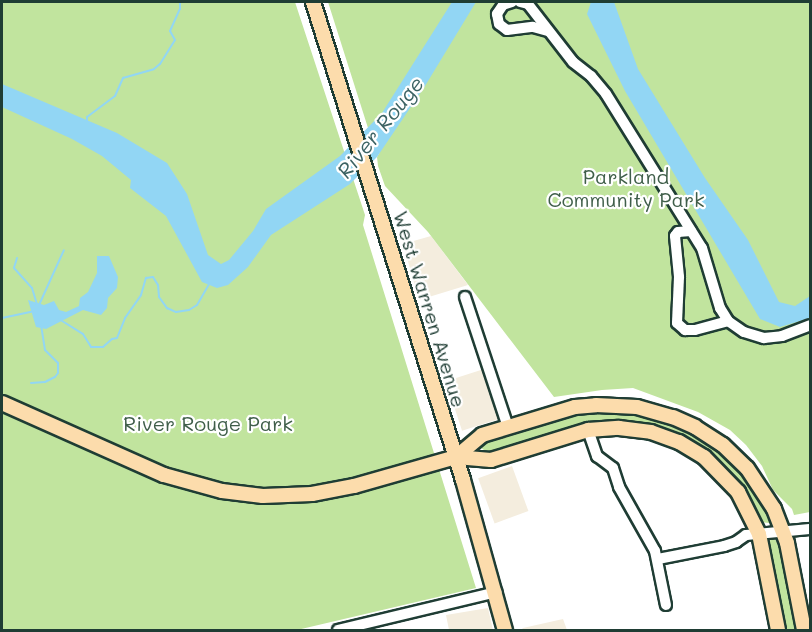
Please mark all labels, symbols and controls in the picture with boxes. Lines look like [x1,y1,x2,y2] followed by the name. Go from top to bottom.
[331,71,429,183] water label: River Rouge
[547,164,705,211] park label: Parkland Community Park
[389,208,471,410] street label: West Warren Avenue
[123,411,293,435] park label: River Rouge Park

